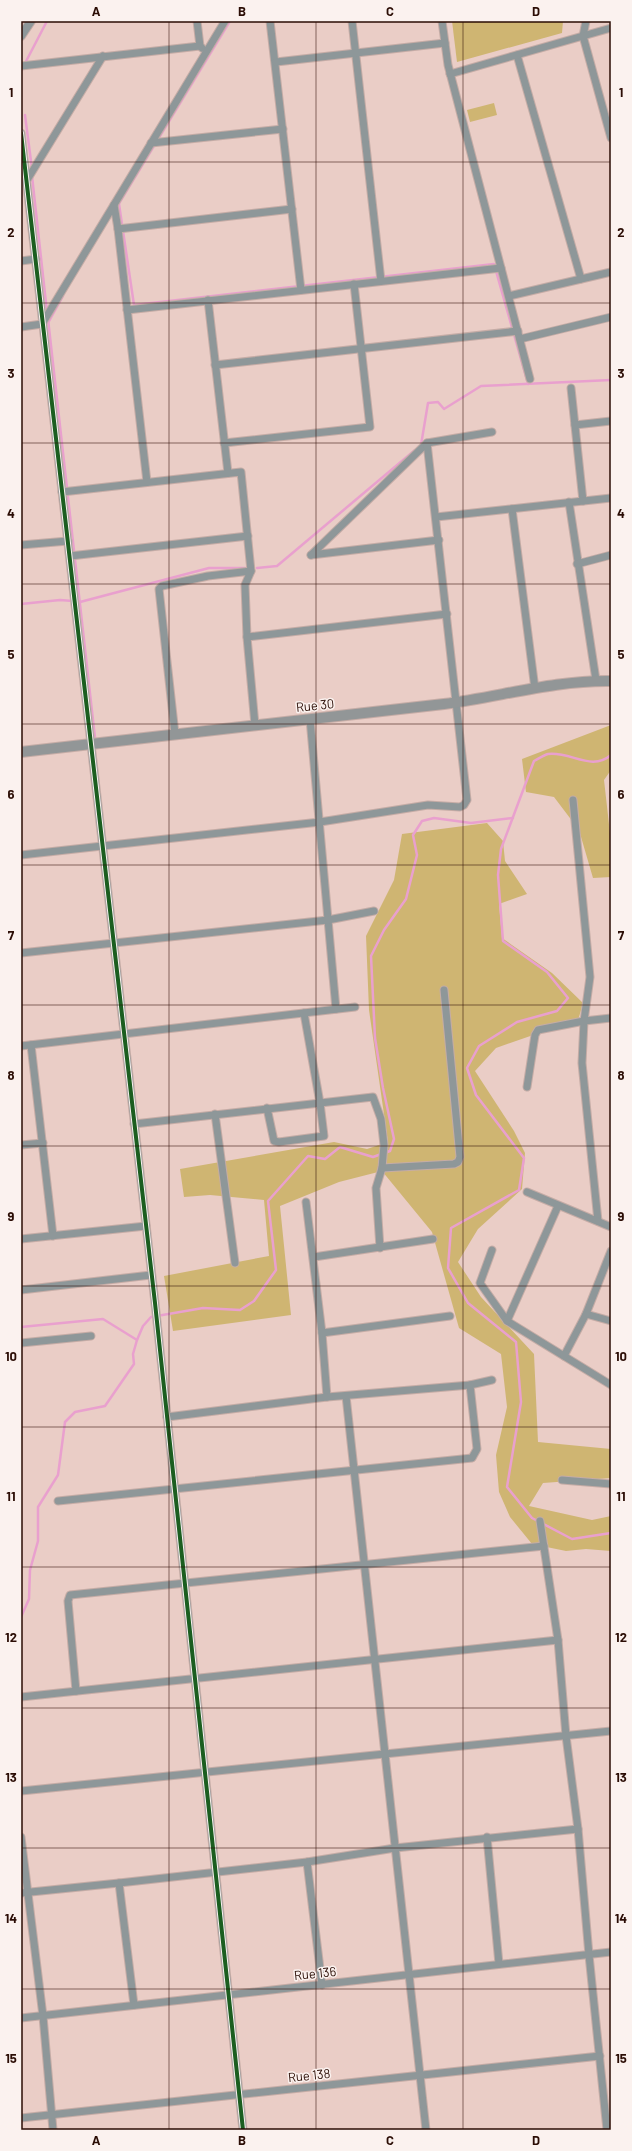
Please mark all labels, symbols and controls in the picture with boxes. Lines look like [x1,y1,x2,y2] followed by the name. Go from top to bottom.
[92,3,101,19] text: A
[238,3,246,19] text: B
[386,3,394,19] text: C
[532,3,540,19] text: D
[9,84,13,100] text: 1
[619,84,623,100] text: 1
[7,224,15,240] text: 2
[617,224,625,240] text: 2
[7,365,15,381] text: 3
[617,365,625,381] text: 3
[7,505,15,521] text: 4
[617,505,625,521] text: 4
[7,646,15,662] text: 5
[617,646,625,662] text: 5
[295,695,335,715] street label: Rue 30
[8,786,15,802] text: 6
[618,786,625,802] text: 6
[8,927,15,943] text: 7
[618,927,625,943] text: 7
[7,1067,15,1083] text: 8
[617,1067,625,1083] text: 8
[8,1208,15,1224] text: 9
[618,1208,625,1224] text: 9
[5,1348,17,1364] text: 10
[615,1348,627,1364] text: 10
[6,1488,16,1504] text: 11
[616,1488,626,1504] text: 11
[5,1629,17,1645] text: 12
[615,1629,627,1645] text: 12
[5,1769,17,1785] text: 13
[615,1769,627,1785] text: 13
[5,1910,17,1926] text: 14
[615,1910,627,1926] text: 14
[293,1963,337,1983] street label: Rue 136
[5,2050,17,2066] text: 15
[615,2050,627,2066] text: 15
[287,2065,331,2085] street label: Rue 138
[92,2132,101,2148] text: A
[238,2132,246,2148] text: B
[386,2132,394,2148] text: C
[532,2132,540,2148] text: D

